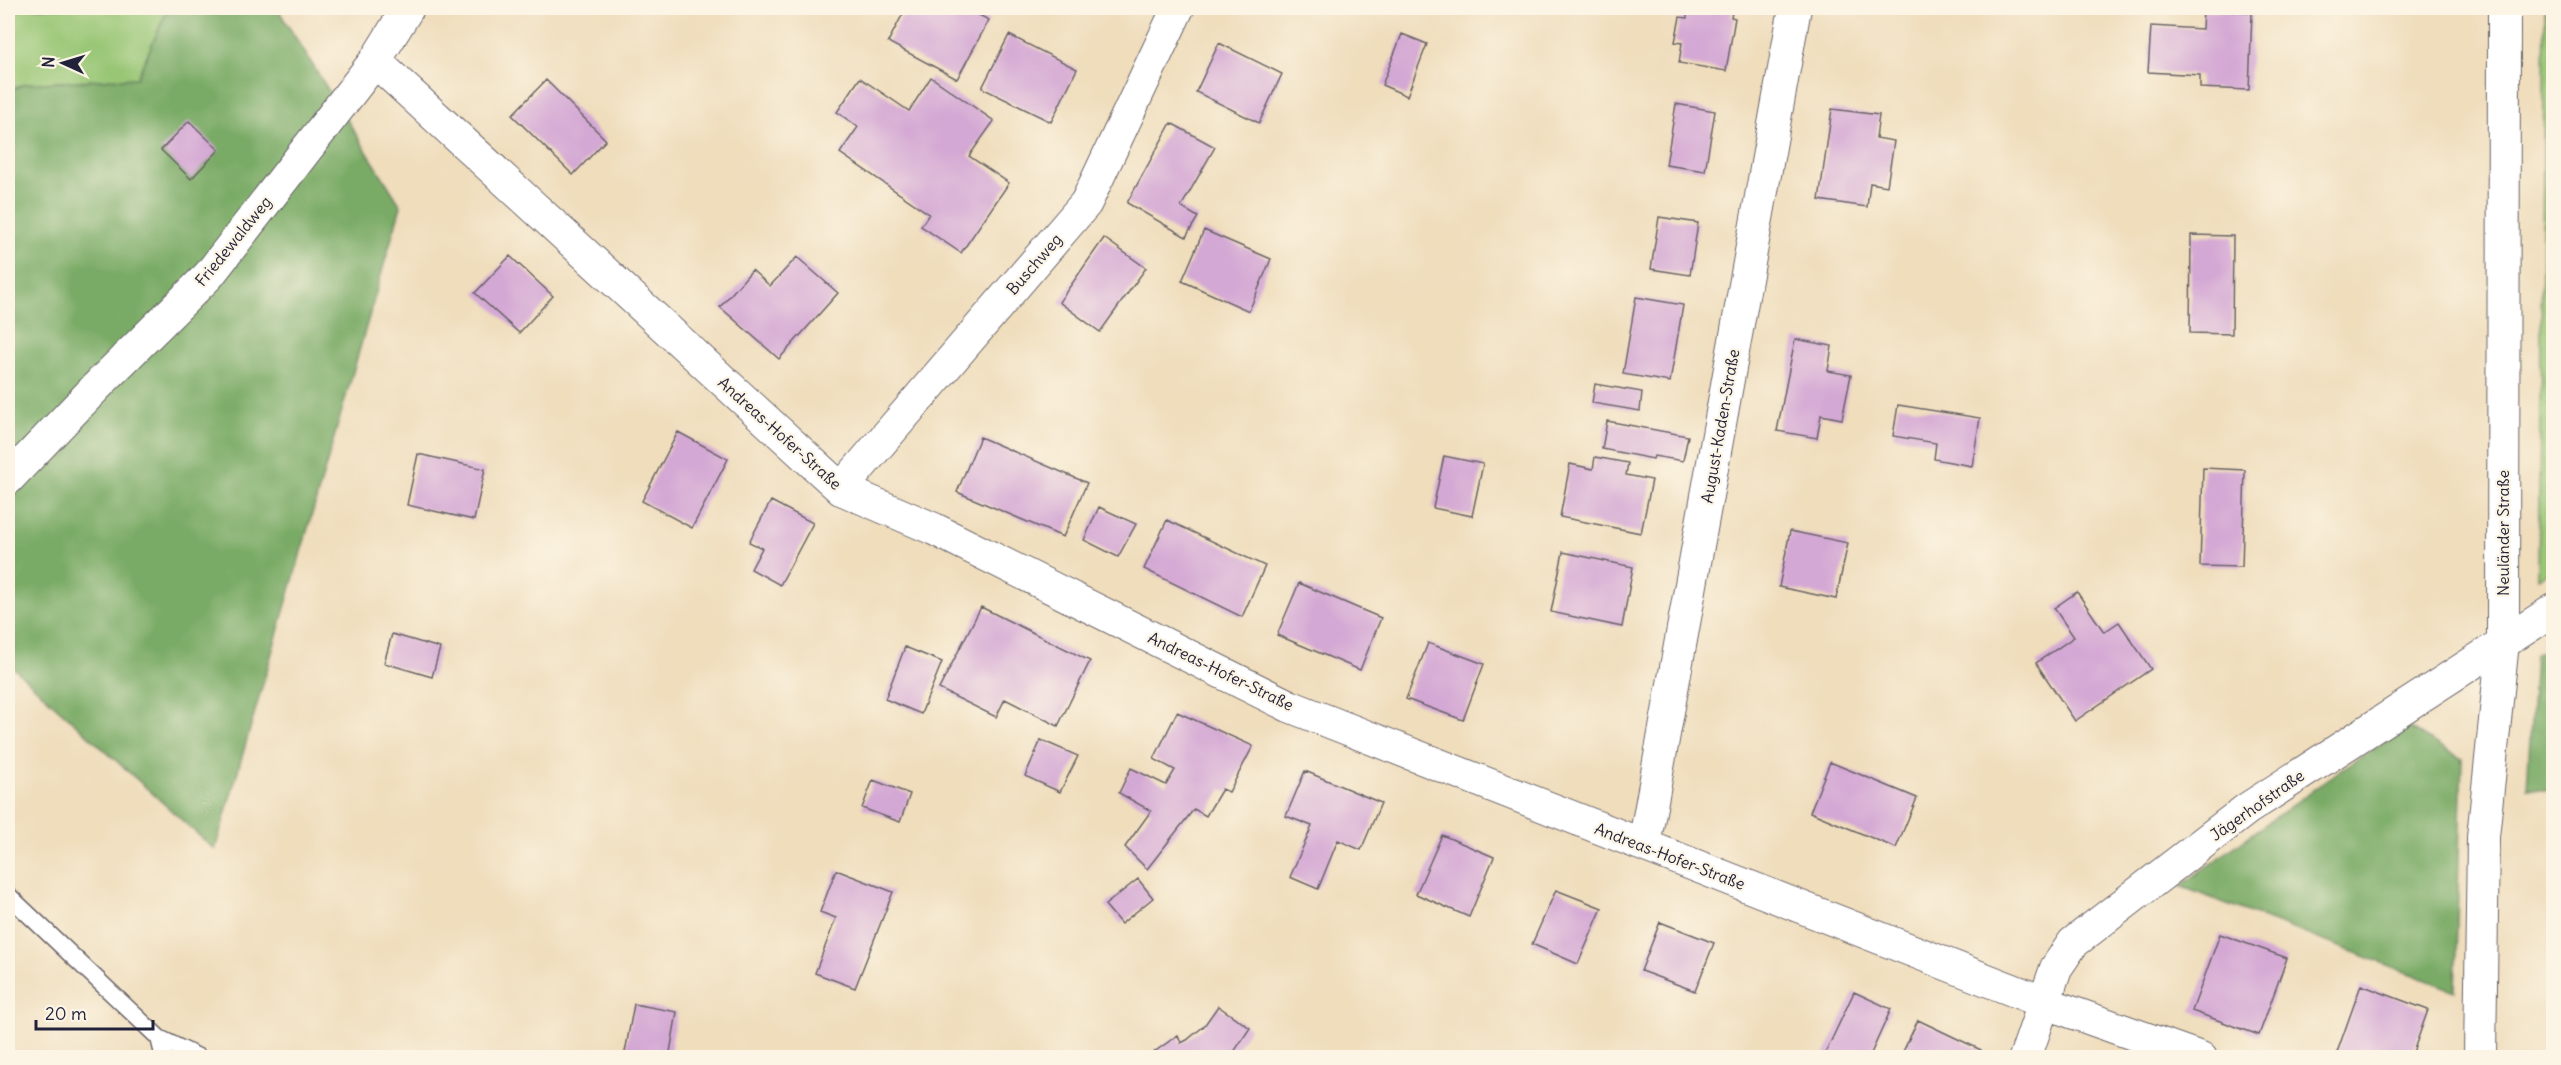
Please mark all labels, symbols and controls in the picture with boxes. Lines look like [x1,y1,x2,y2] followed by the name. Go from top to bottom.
[33,33,93,93] north arrow
[38,56,58,68] text: N
[191,192,275,290] street label: Friedewaldweg
[1002,229,1066,299] street label: Buschweg
[1697,347,1743,505] street label: August-Kaden-Straße
[714,372,846,494] street label: Andreas-Hofer-Straße
[2493,470,2513,596] street label: Neuländer Straße
[1145,627,1297,715] street label: Andreas-Hofer-Straße
[2206,765,2308,845] street label: Jägerhofstraße
[1592,818,1748,894] street label: Andreas-Hofer-Straße
[36,993,153,1031] scale bar
[45,1002,87,1025] text: 20 m

